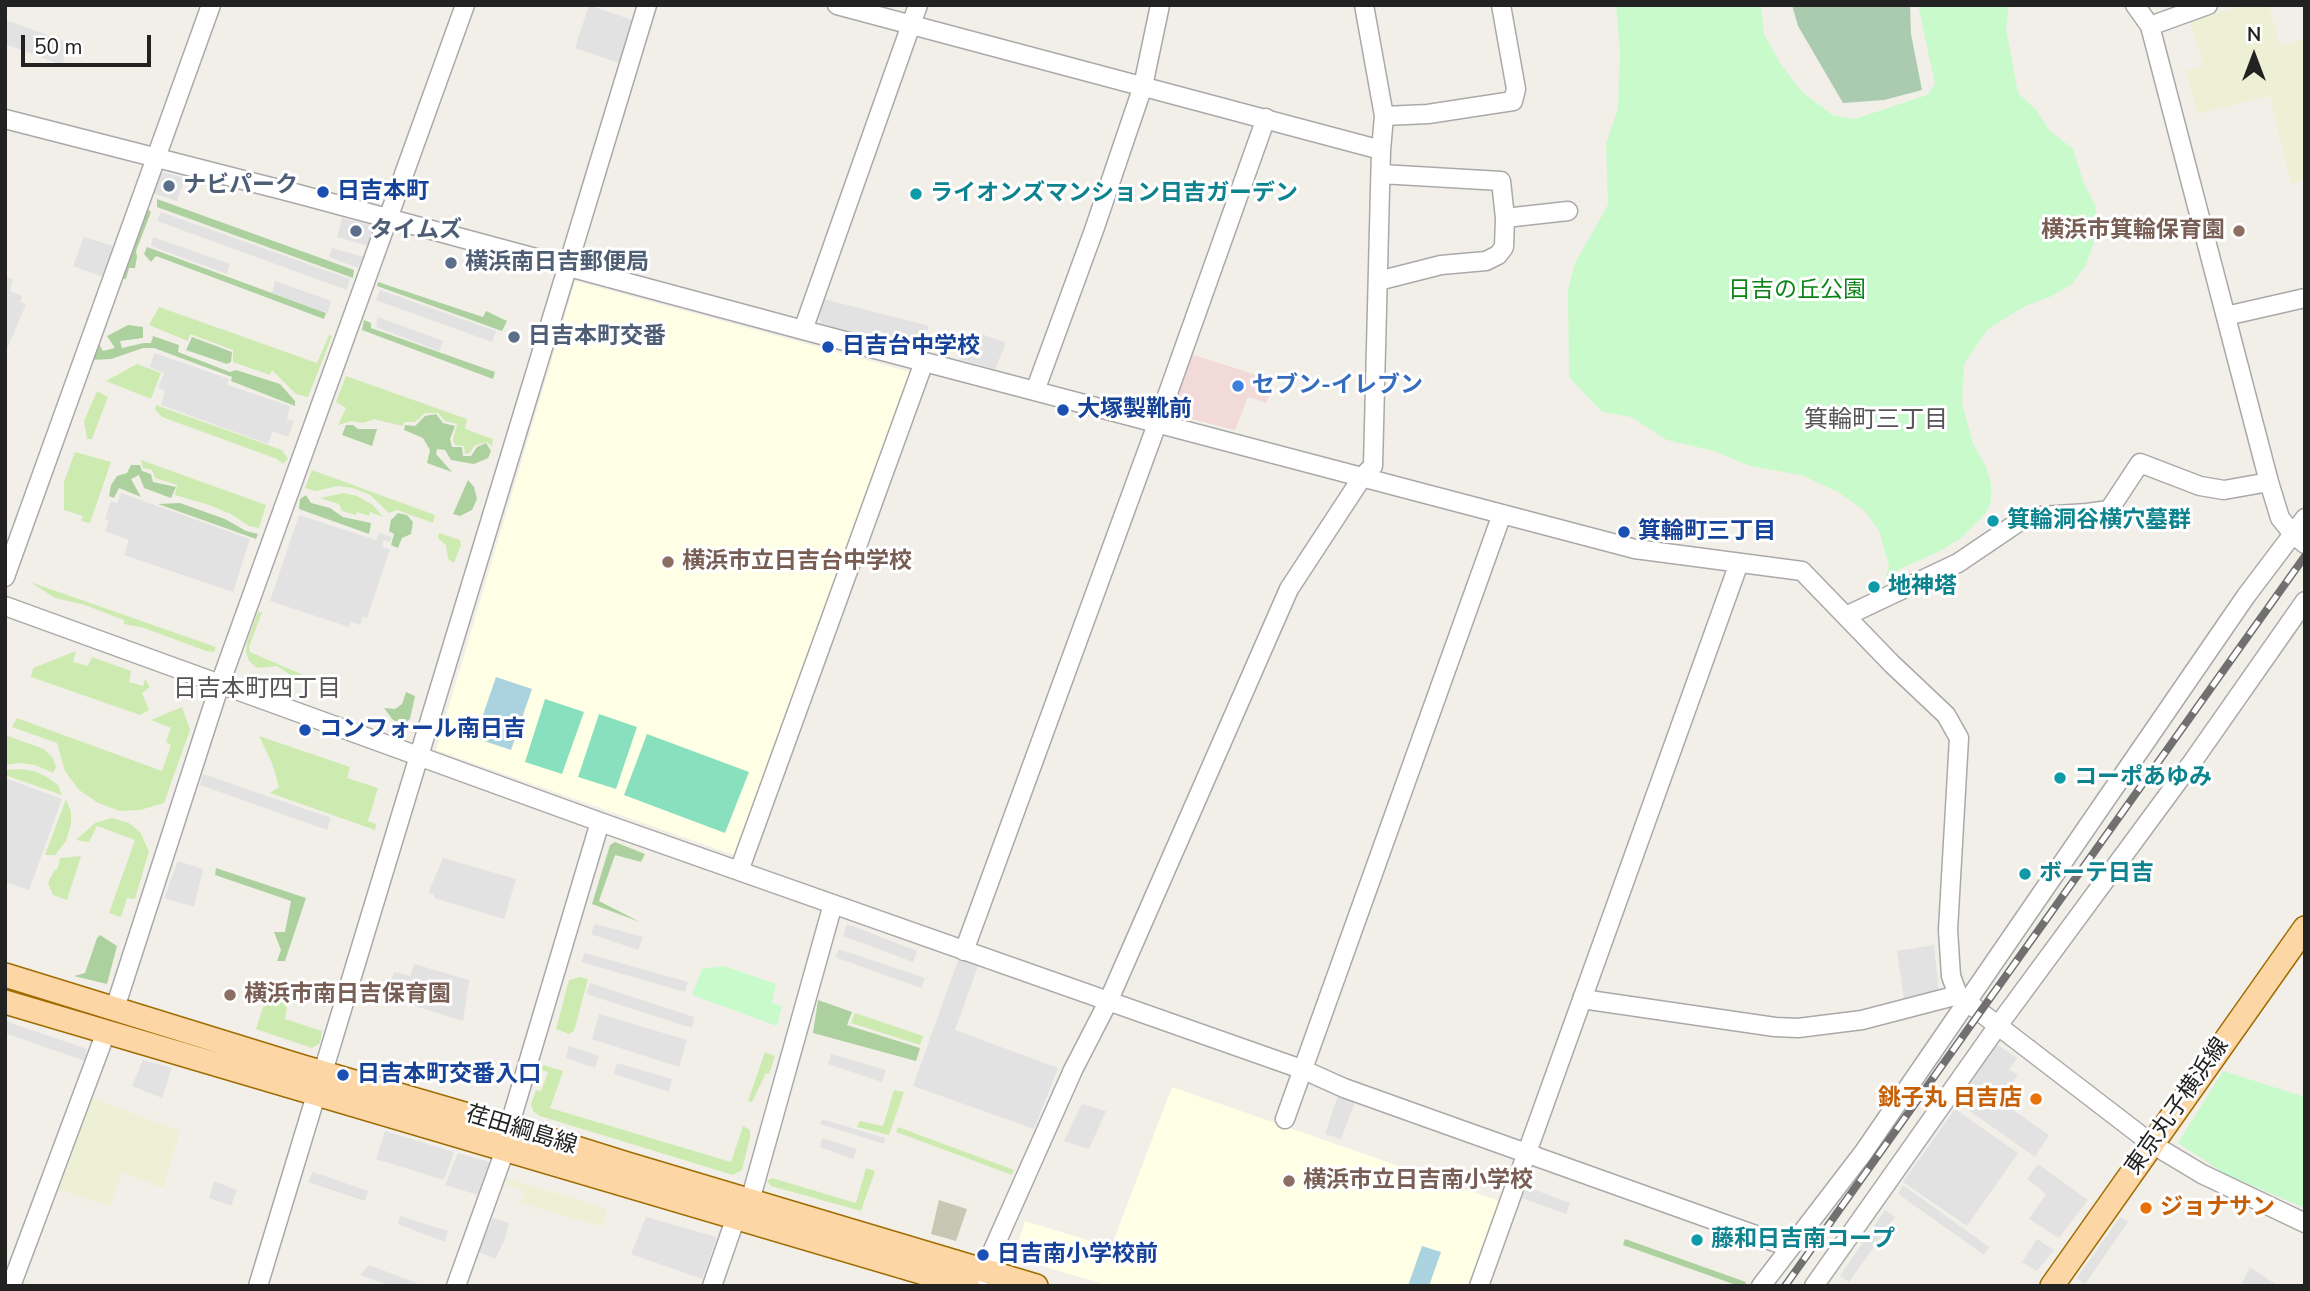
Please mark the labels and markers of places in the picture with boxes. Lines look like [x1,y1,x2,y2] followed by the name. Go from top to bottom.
[183,172,298,200] place label: ナビパーク
[161,178,177,194] marker: ナビパーク
[337,178,429,206] place label: 日吉本町
[930,180,1298,208] place label: ライオンズマンション日吉ガーデン
[315,184,331,200] marker: 日吉本町
[908,186,924,202] marker: ライオンズマンション日吉ガーデン
[370,217,462,245] place label: タイムズ
[2041,217,2225,245] place label: 横浜市箕輪保育園
[348,223,364,239] marker: タイムズ
[2231,223,2247,239] marker: 横浜市箕輪保育園
[465,249,649,277] place label: 横浜南日吉郵便局
[443,255,459,271] marker: 横浜南日吉郵便局
[528,323,666,351] place label: 日吉本町交番
[506,329,522,345] marker: 日吉本町交番
[842,333,980,361] place label: 日吉台中学校
[820,339,836,355] marker: 日吉台中学校
[1252,372,1423,400] place label: セブン-イレブン
[1230,378,1246,394] marker: セブン-イレブン
[1077,396,1192,424] place label: 大塚製靴前
[1055,402,1071,418] marker: 大塚製靴前
[2007,507,2191,535] place label: 箕輪洞谷横穴墓群
[1985,513,2001,529] marker: 箕輪洞谷横穴墓群
[1638,518,1776,546] place label: 箕輪町三丁目
[1616,524,1632,540] marker: 箕輪町三丁目
[682,548,912,576] place label: 横浜市立日吉台中学校
[660,554,676,570] marker: 横浜市立日吉台中学校
[1888,573,1957,601] place label: 地神塔
[1866,579,1882,595] marker: 地神塔
[319,716,526,744] place label: コンフォール南日吉
[297,722,313,738] marker: コンフォール南日吉
[2074,764,2212,792] place label: コーポあゆみ
[2052,770,2068,786] marker: コーポあゆみ
[2039,860,2154,888] place label: ボーテ日吉
[2017,866,2033,882] marker: ボーテ日吉
[244,981,451,1009] place label: 横浜市南日吉保育園
[222,987,238,1003] marker: 横浜市南日吉保育園
[357,1061,541,1089] place label: 日吉本町交番入口
[335,1067,351,1083] marker: 日吉本町交番入口
[1878,1085,2022,1113] place label: 銚子丸 日吉店
[2028,1091,2044,1107] marker: 銚子丸 日吉店
[1303,1167,1533,1195] place label: 横浜市立日吉南小学校
[1281,1173,1297,1189] marker: 横浜市立日吉南小学校
[2160,1194,2275,1222] place label: ジョナサン
[2138,1200,2154,1216] marker: ジョナサン
[1711,1226,1895,1254] place label: 藤和日吉南コープ
[1689,1232,1705,1248] marker: 藤和日吉南コープ
[997,1241,1158,1269] place label: 日吉南小学校前
[975,1247,991,1263] marker: 日吉南小学校前

